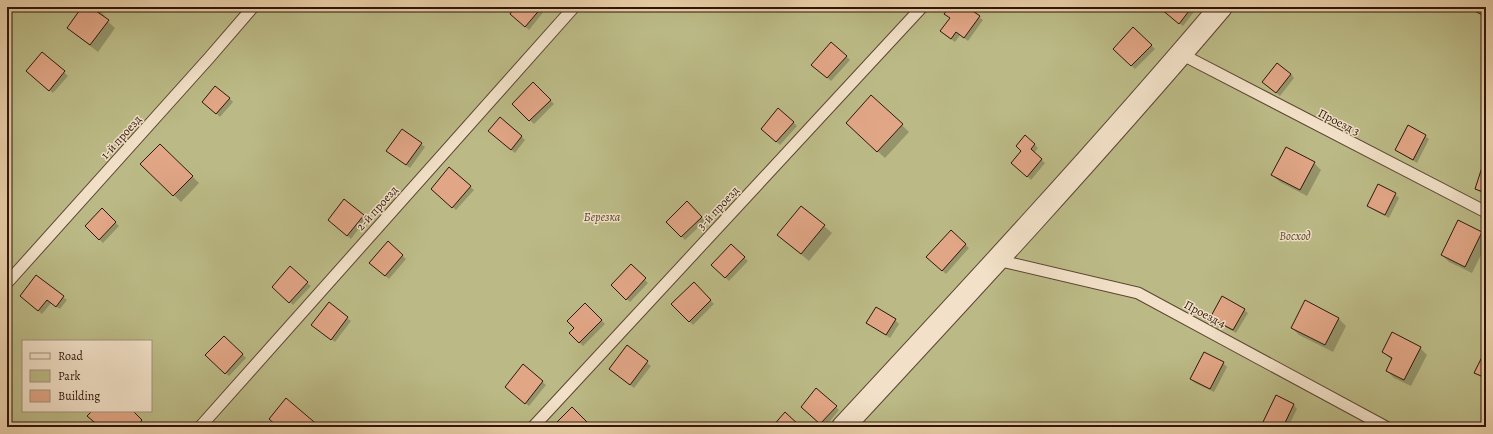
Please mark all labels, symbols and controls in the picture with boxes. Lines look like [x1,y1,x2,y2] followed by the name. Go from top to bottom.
[1315,105,1363,139] street label: Проезд 3
[97,112,145,162] street label: 1-й проезд
[353,182,402,234] street label: 2-й проезд
[694,182,743,233] street label: 3-й проезд
[584,209,621,225] park label: Березка
[1279,228,1311,244] park label: Восход
[1181,296,1229,332] street label: Проезд 4
[22,340,152,412] legend
[58,348,84,364] text: Road
[58,368,81,384] text: Park
[58,388,100,404] text: Building

